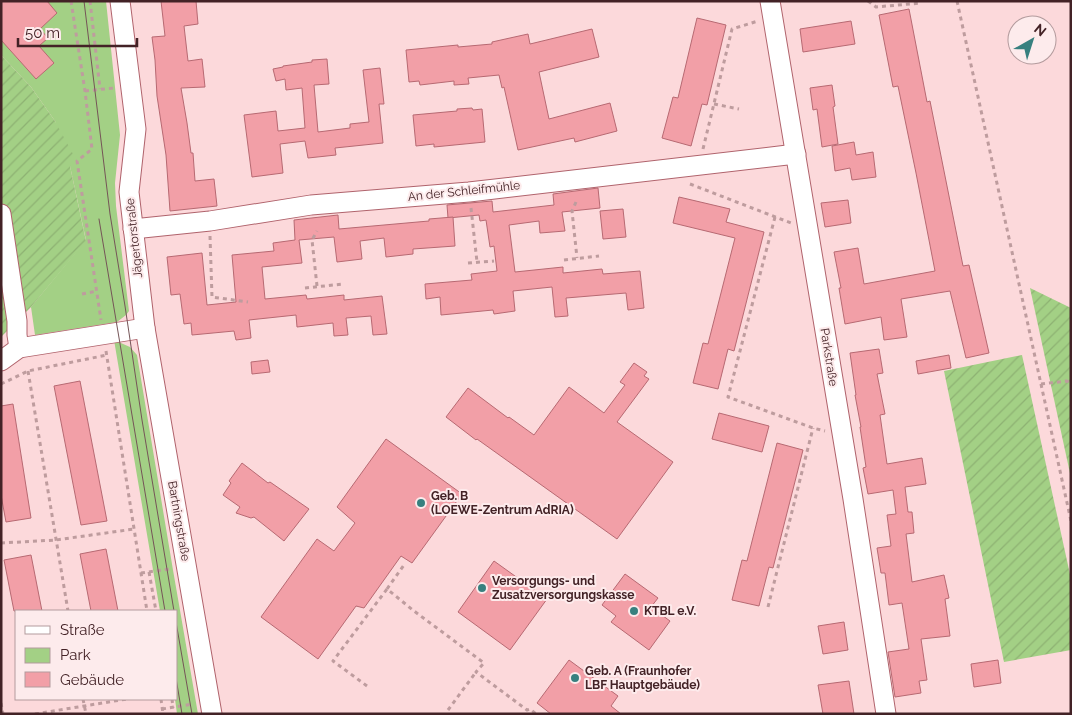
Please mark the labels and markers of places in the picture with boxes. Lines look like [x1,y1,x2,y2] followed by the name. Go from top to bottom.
[431,489,574,517] place label: Geb. B (LOEWE-Zentrum AdRIA)
[415,497,427,509] marker: Geb. B (LOEWE-Zentrum AdRIA)
[492,574,634,602] place label: Versorgungs- und Zusatzversorgungskasse
[476,582,488,594] marker: Versorgungs- und Zusatzversorgungskasse
[644,604,697,618] place label: KTBL e.V.
[628,605,640,617] marker: KTBL e.V.
[585,664,700,692] place label: Geb. A (Fraunhofer LBF Hauptgebäude)
[569,672,581,684] marker: Geb. A (Fraunhofer LBF Hauptgebäude)

